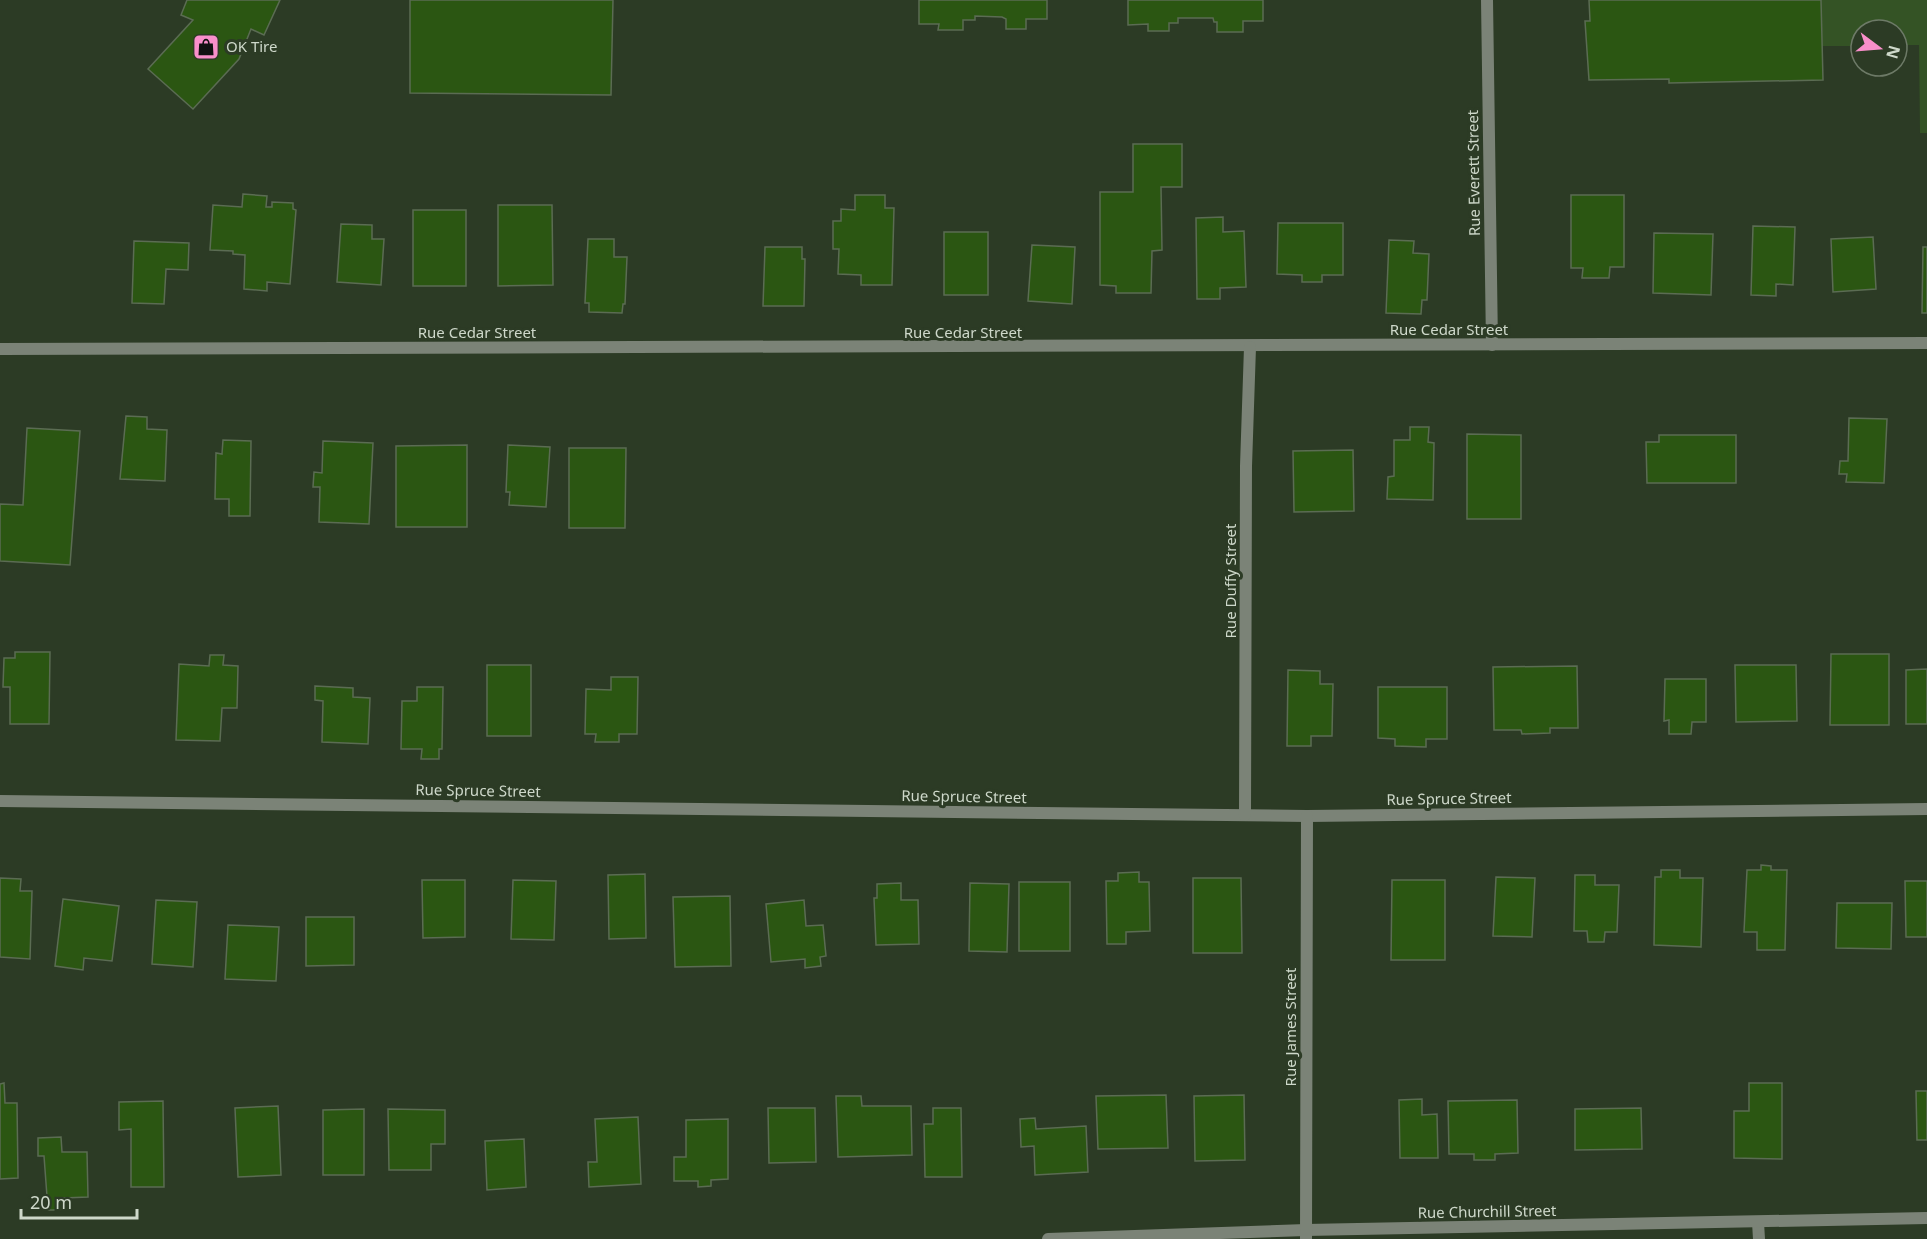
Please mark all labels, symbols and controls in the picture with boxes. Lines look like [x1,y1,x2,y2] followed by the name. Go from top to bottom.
[1849,18,1909,78] north arrow
[191,32,221,62] shop icon: OK Tire
[226,36,277,56] place label: OK Tire
[1881,43,1906,61] text: N
[1462,109,1484,236] street label: Rue Everett Street
[1390,319,1509,339] street label: Rue Cedar Street
[418,322,537,342] street label: Rue Cedar Street
[904,322,1023,342] street label: Rue Cedar Street
[1220,523,1240,638] street label: Rue Duffy Street
[415,779,541,801] street label: Rue Spruce Street
[901,785,1027,807] street label: Rue Spruce Street
[1386,787,1512,809] street label: Rue Spruce Street
[1280,967,1300,1086] street label: Rue James Street
[21,1182,136,1220] scale bar
[30,1190,72,1214] text: 20 m
[1417,1200,1557,1222] street label: Rue Churchill Street

